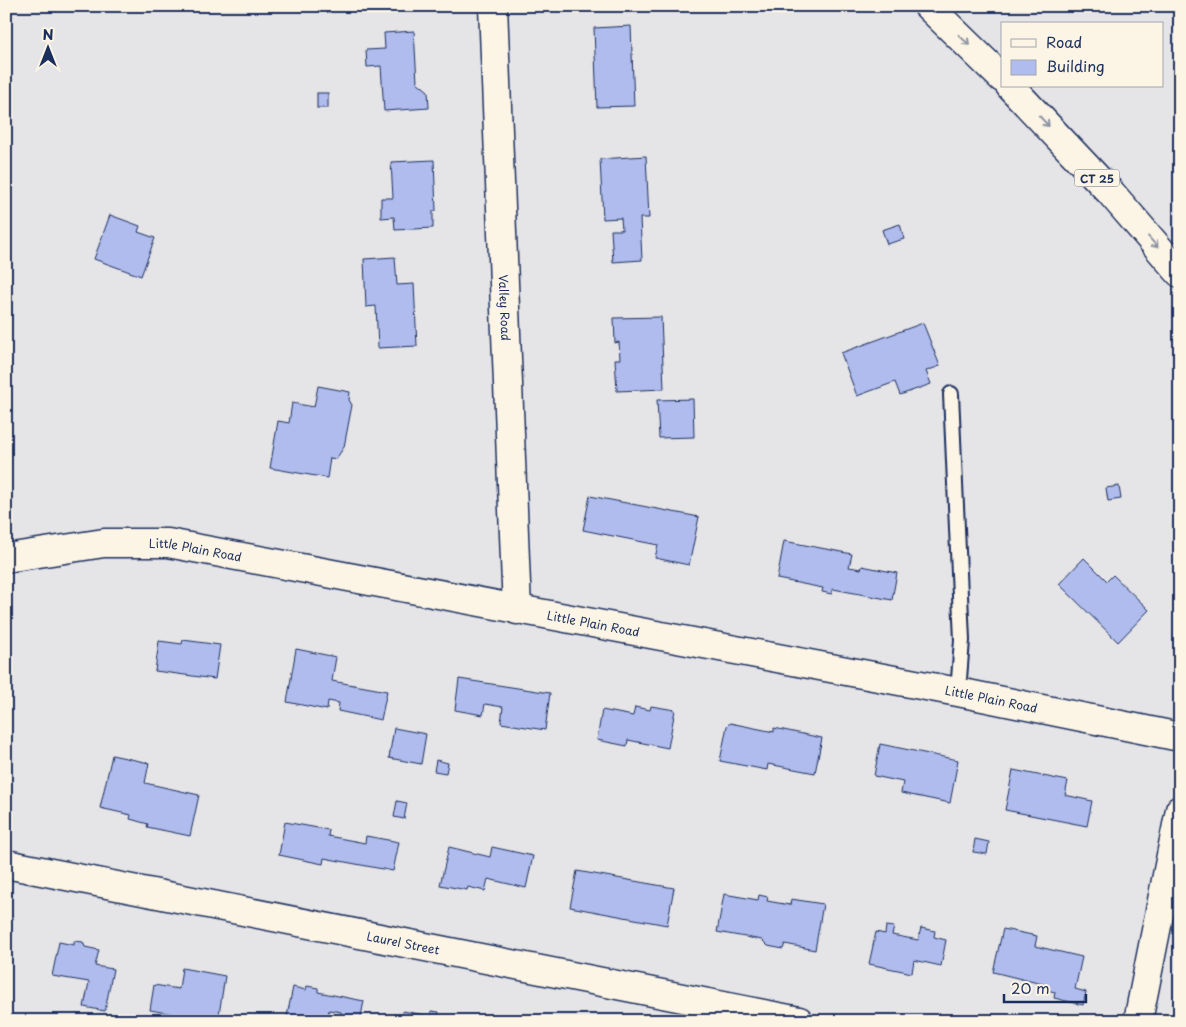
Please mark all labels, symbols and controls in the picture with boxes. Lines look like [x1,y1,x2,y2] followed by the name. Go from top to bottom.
[22,22,72,72] north arrow
[1001,22,1164,88] legend
[42,24,54,45] text: N
[1046,30,1082,53] text: Road
[957,34,970,46] one-way arrow
[1046,54,1105,77] text: Building
[1038,115,1050,128] one-way arrow
[1074,170,1120,187] road number: CT 25
[1147,235,1159,248] one-way arrow
[495,274,515,341] street label: Valley Road
[149,534,243,566] street label: Little Plain Road
[545,606,641,641] street label: Little Plain Road
[943,681,1039,717] street label: Little Plain Road
[365,927,442,959] street label: Laurel Street
[1004,972,1086,1004] scale bar
[1011,976,1050,999] text: 20 m

